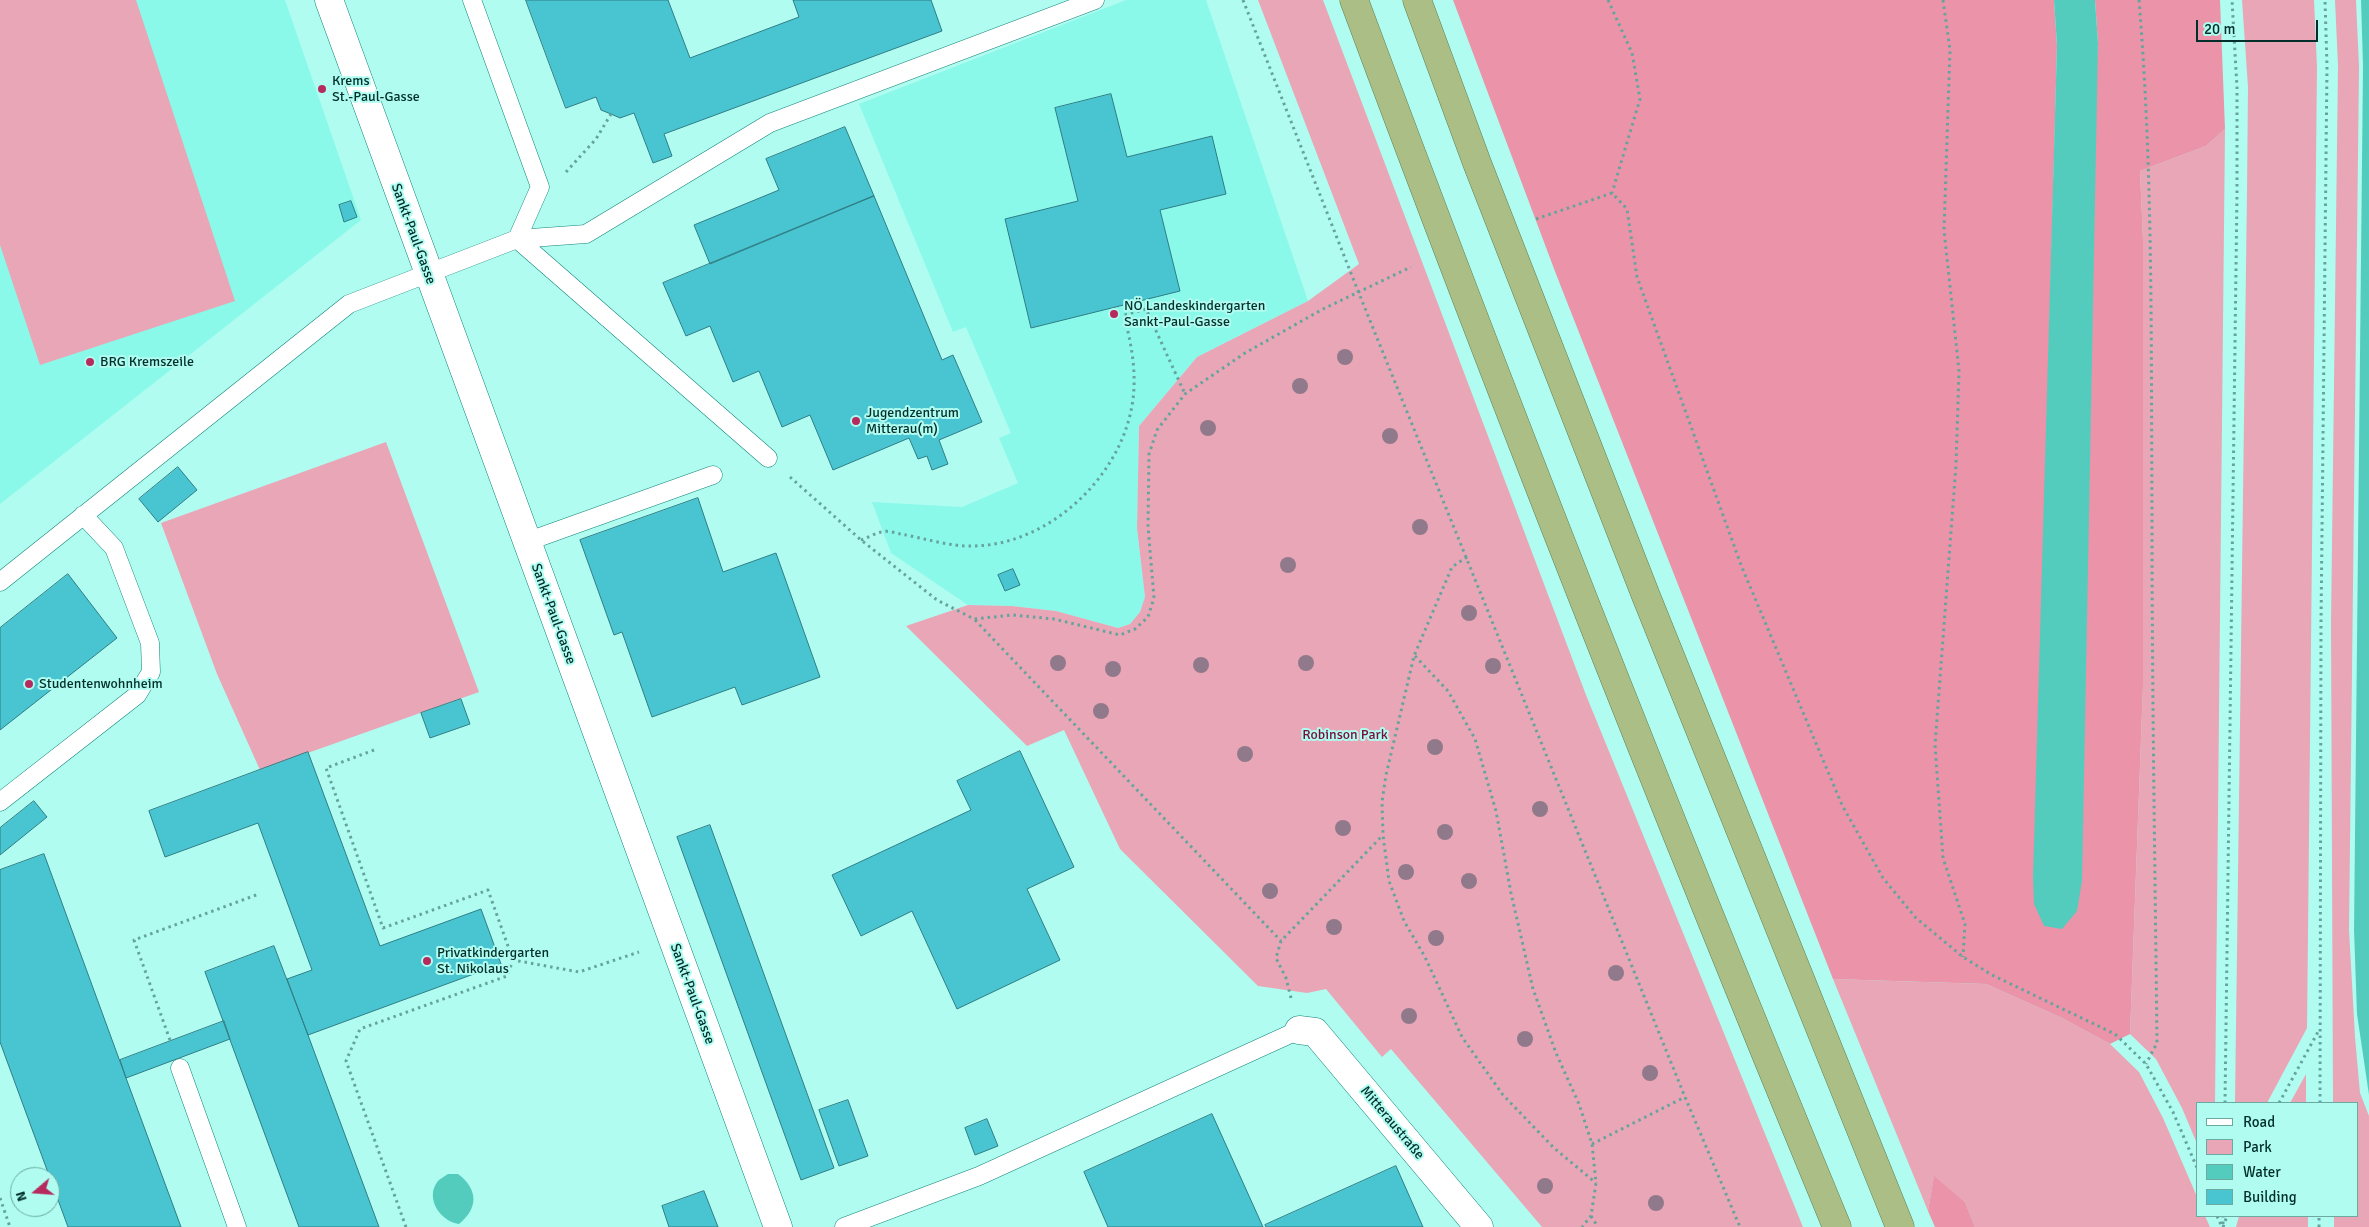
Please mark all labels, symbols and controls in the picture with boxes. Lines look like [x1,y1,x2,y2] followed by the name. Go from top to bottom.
[2199,10,2322,42] scale bar
[2204,20,2235,38] text: 20 m
[332,73,420,105] place label: Krems St.-Paul-Gasse
[316,83,328,95] marker: Krems St.-Paul-Gasse
[387,181,439,287] street label: Sankt-Paul-Gasse
[1124,298,1265,331] place label: NÖ Landeskindergarten Sankt-Paul-Gasse
[1108,308,1120,320] marker: NÖ Landeskindergarten Sankt-Paul-Gasse
[100,354,194,370] place label: BRG Kremszeile
[84,356,96,368] marker: BRG Kremszeile
[866,405,959,438] place label: Jugendzentrum Mitterau(m)
[850,415,862,427] marker: Jugendzentrum Mitterau(m)
[527,561,579,667] street label: Sankt-Paul-Gasse
[39,676,163,692] place label: Studentenwohnheim
[23,678,35,690] marker: Studentenwohnheim
[1302,727,1388,743] park label: Robinson Park
[666,941,718,1047] street label: Sankt-Paul-Gasse
[437,945,549,978] place label: Privatkindergarten St. Nikolaus
[421,955,433,967] marker: Privatkindergarten St. Nikolaus
[1356,1083,1428,1163] street label: Mitteraustraße
[2196,1102,2359,1217] legend
[2243,1113,2275,1131] text: Road
[2243,1138,2272,1156] text: Park
[2243,1163,2281,1181] text: Water
[10,1167,60,1217] north arrow
[2243,1188,2297,1206] text: Building
[12,1189,31,1204] text: N

